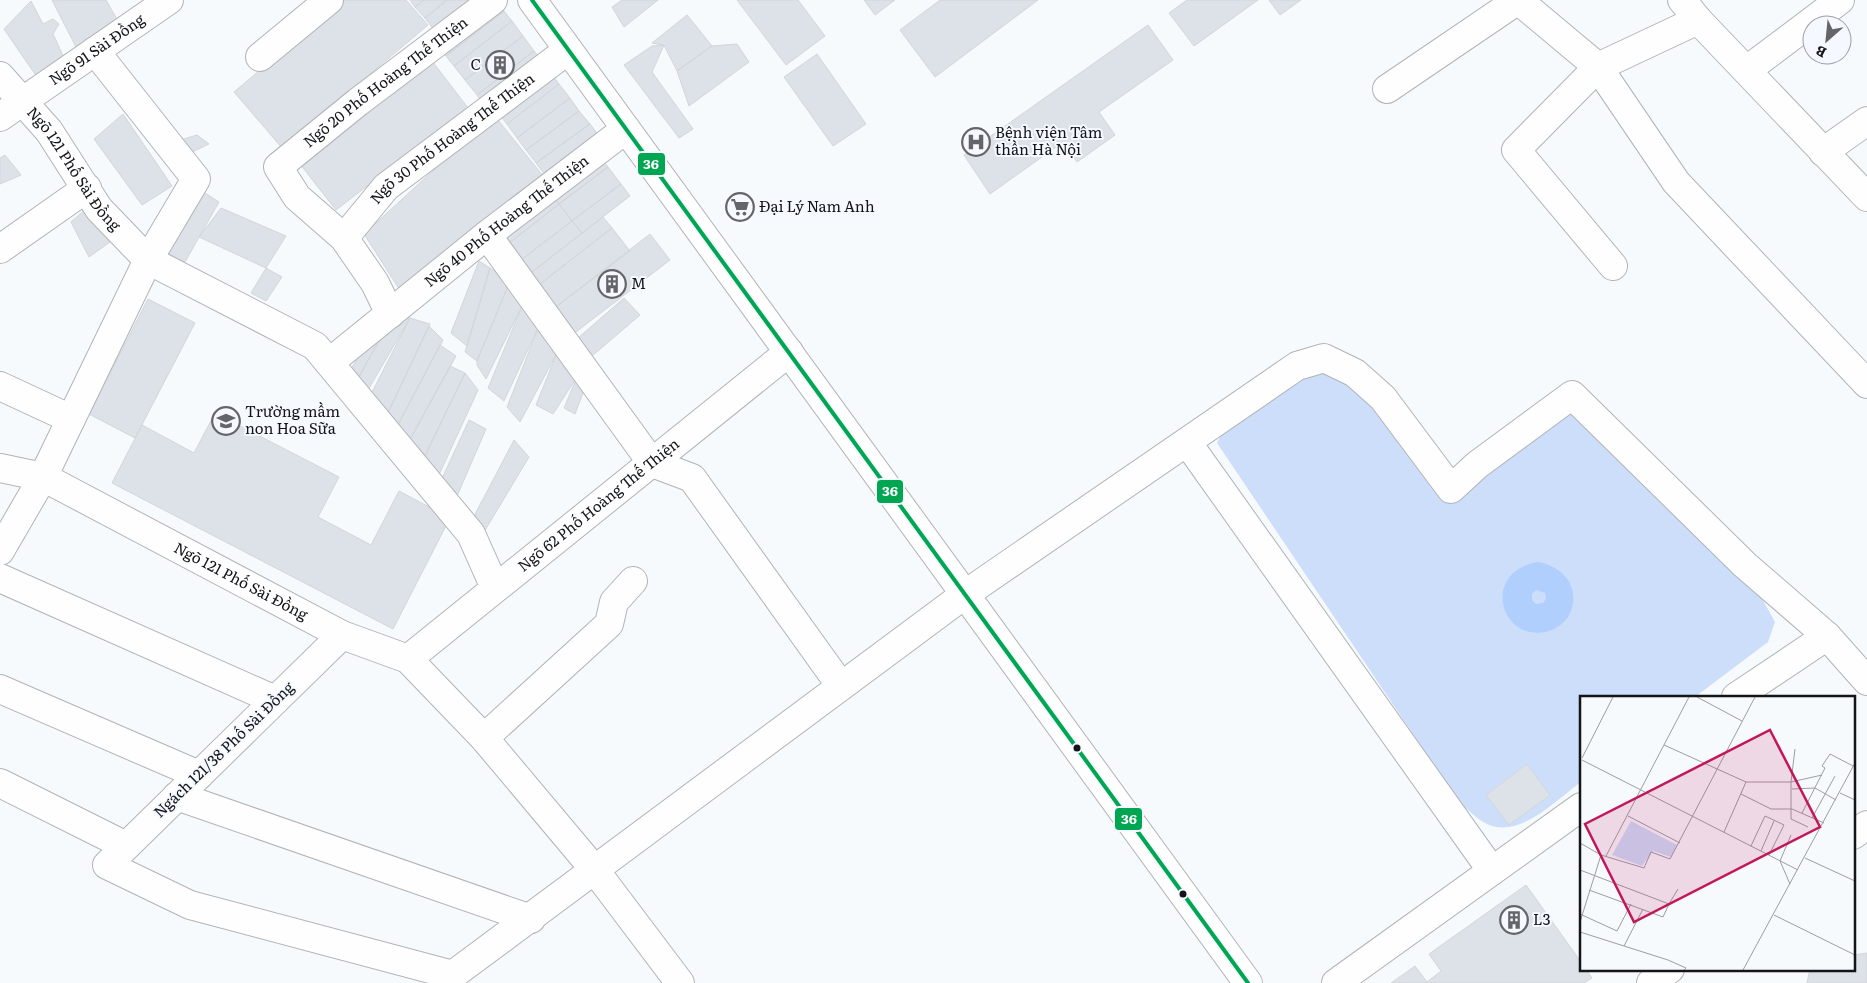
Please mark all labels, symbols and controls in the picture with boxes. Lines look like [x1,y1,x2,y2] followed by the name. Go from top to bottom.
[44,7,149,90] street label: Ngõ 91 Sài Đồng
[298,10,472,152] street label: Ngõ 20 Phố Hoàng Thế Thiện
[1802,15,1852,65] north arrow
[1812,41,1829,64] text: B
[485,50,515,80] building icon: C
[471,52,481,75] place label: C
[363,66,539,208] street label: Ngõ 30 Phố Hoàng Thế Thiện
[22,101,128,236] street label: Ngõ 121 Phố Sài Đồng
[995,120,1103,160] place label: Bệnh viện Tâm thần Hà Nội
[961,127,991,157] hospital icon: Bệnh viện Tâm thần Hà Nội
[419,148,593,292] street label: Ngõ 40 Phố Hoàng Thế Thiện
[637,152,666,176] line badge: 36
[643,153,659,173] text: 36
[725,192,755,222] supermarket icon: Đại Lý Nam Anh
[759,194,875,217] place label: Đại Lý Nam Anh
[597,269,627,299] building icon: M
[631,271,646,294] place label: M
[245,399,340,439] place label: Trường mầm non Hoa Sữa
[211,406,241,436] school or university icon: Trường mầm non Hoa Sữa
[512,432,684,576] street label: Ngõ 62 Phố Hoàng Thế Thiện
[876,479,904,504] line badge: 36
[882,480,898,500] text: 36
[170,535,313,625] street label: Ngõ 121 Phố Sài Đồng
[147,675,299,822] street label: Ngách 121/38 Phố Sài Đồng
[1580,696,1854,970] inset map
[1072,743,1082,753] unlabelled marker
[1114,807,1143,831] line badge: 36
[1121,808,1137,828] text: 36
[1178,889,1188,899] unlabelled marker
[1499,905,1529,935] building icon: L3
[1533,907,1551,930] place label: L3

